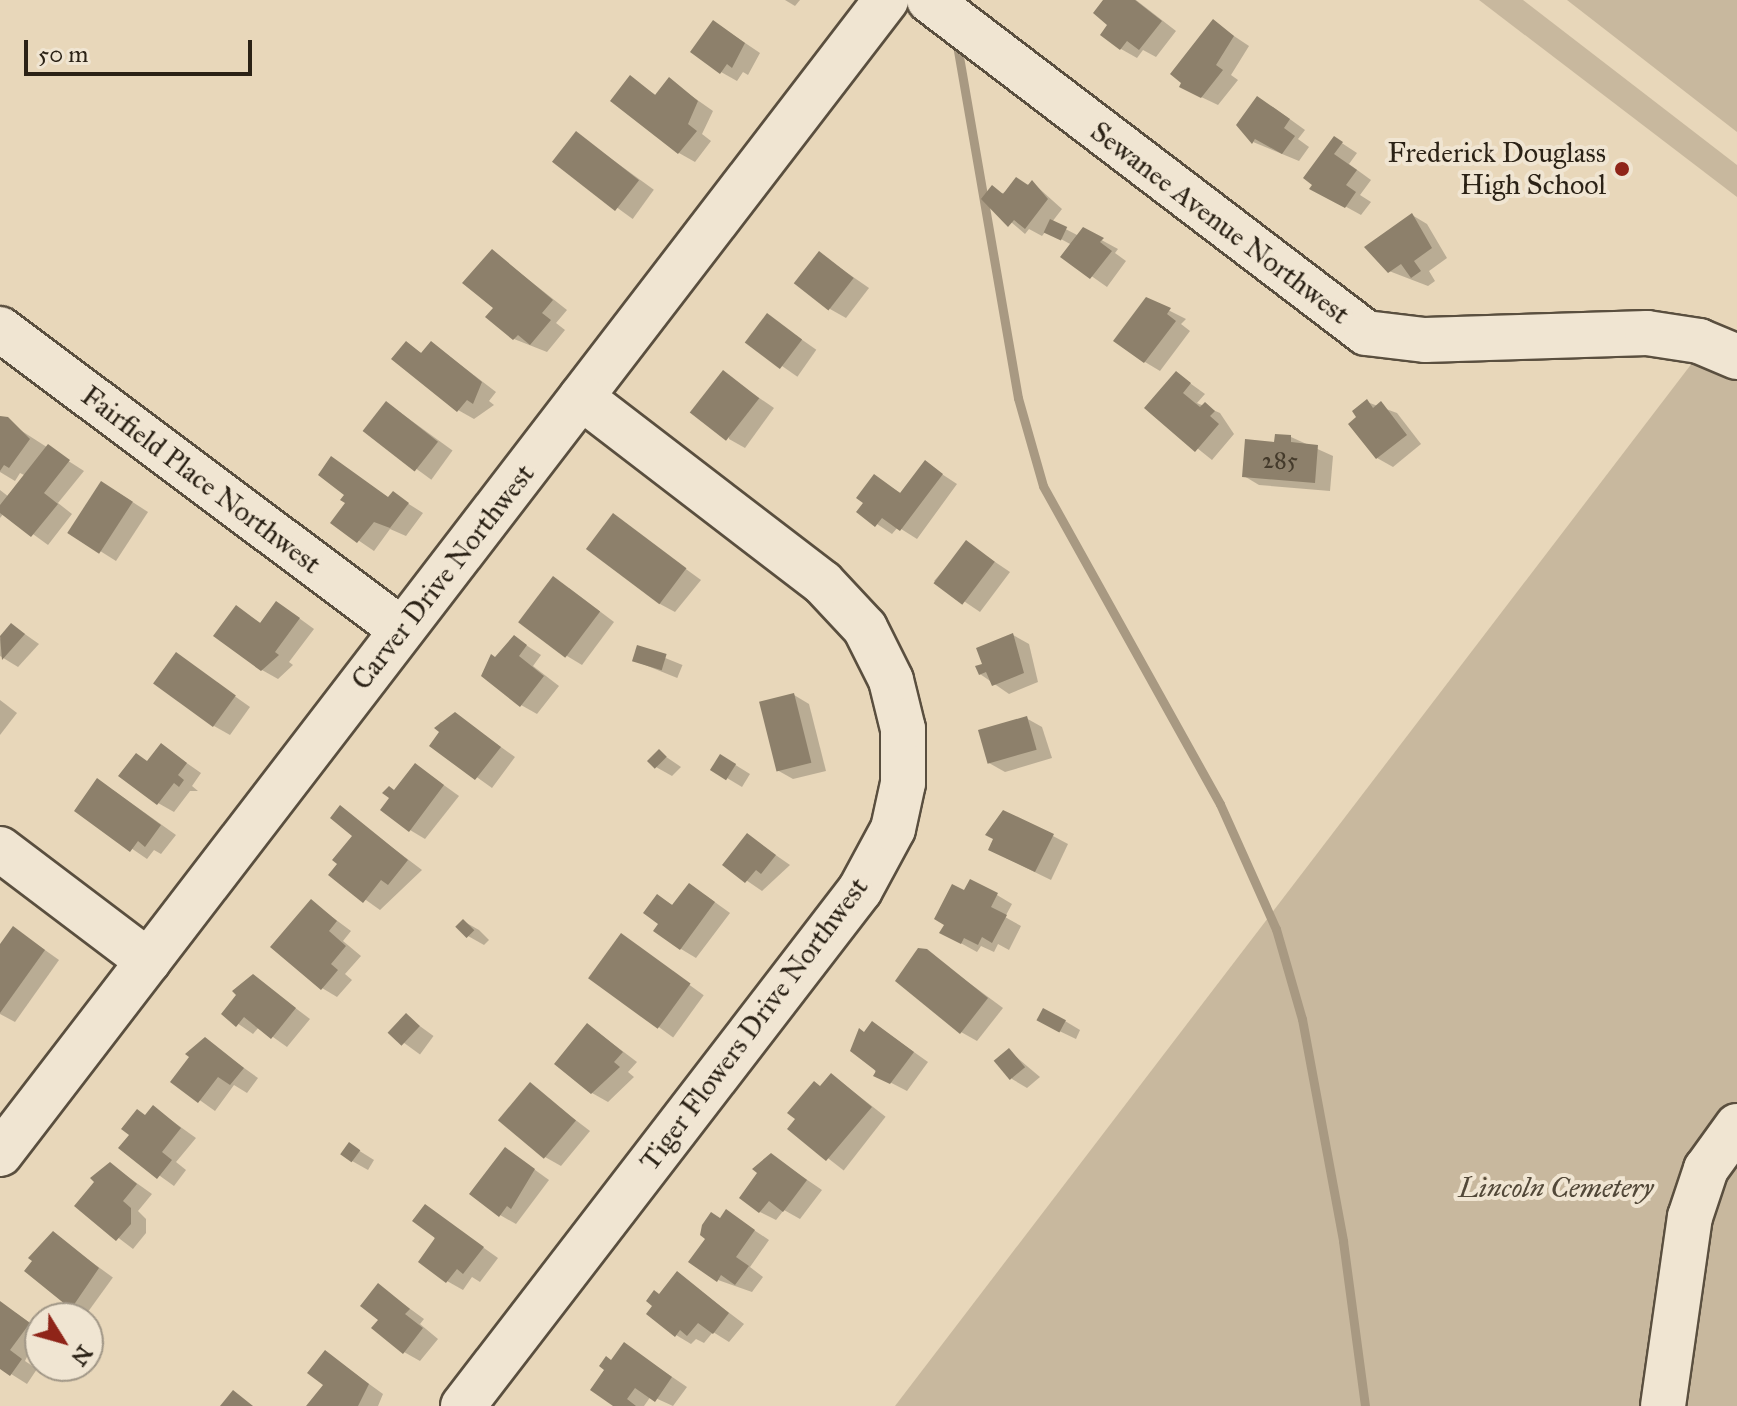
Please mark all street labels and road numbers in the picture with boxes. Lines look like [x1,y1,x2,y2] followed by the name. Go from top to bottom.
[1084,115,1356,331] street label: Sewanee Avenue Northwest
[75,379,327,581] street label: Fairfield Place Northwest
[345,458,541,696] street label: Carver Drive Northwest
[633,871,875,1177] street label: Tiger Flowers Drive Northwest

